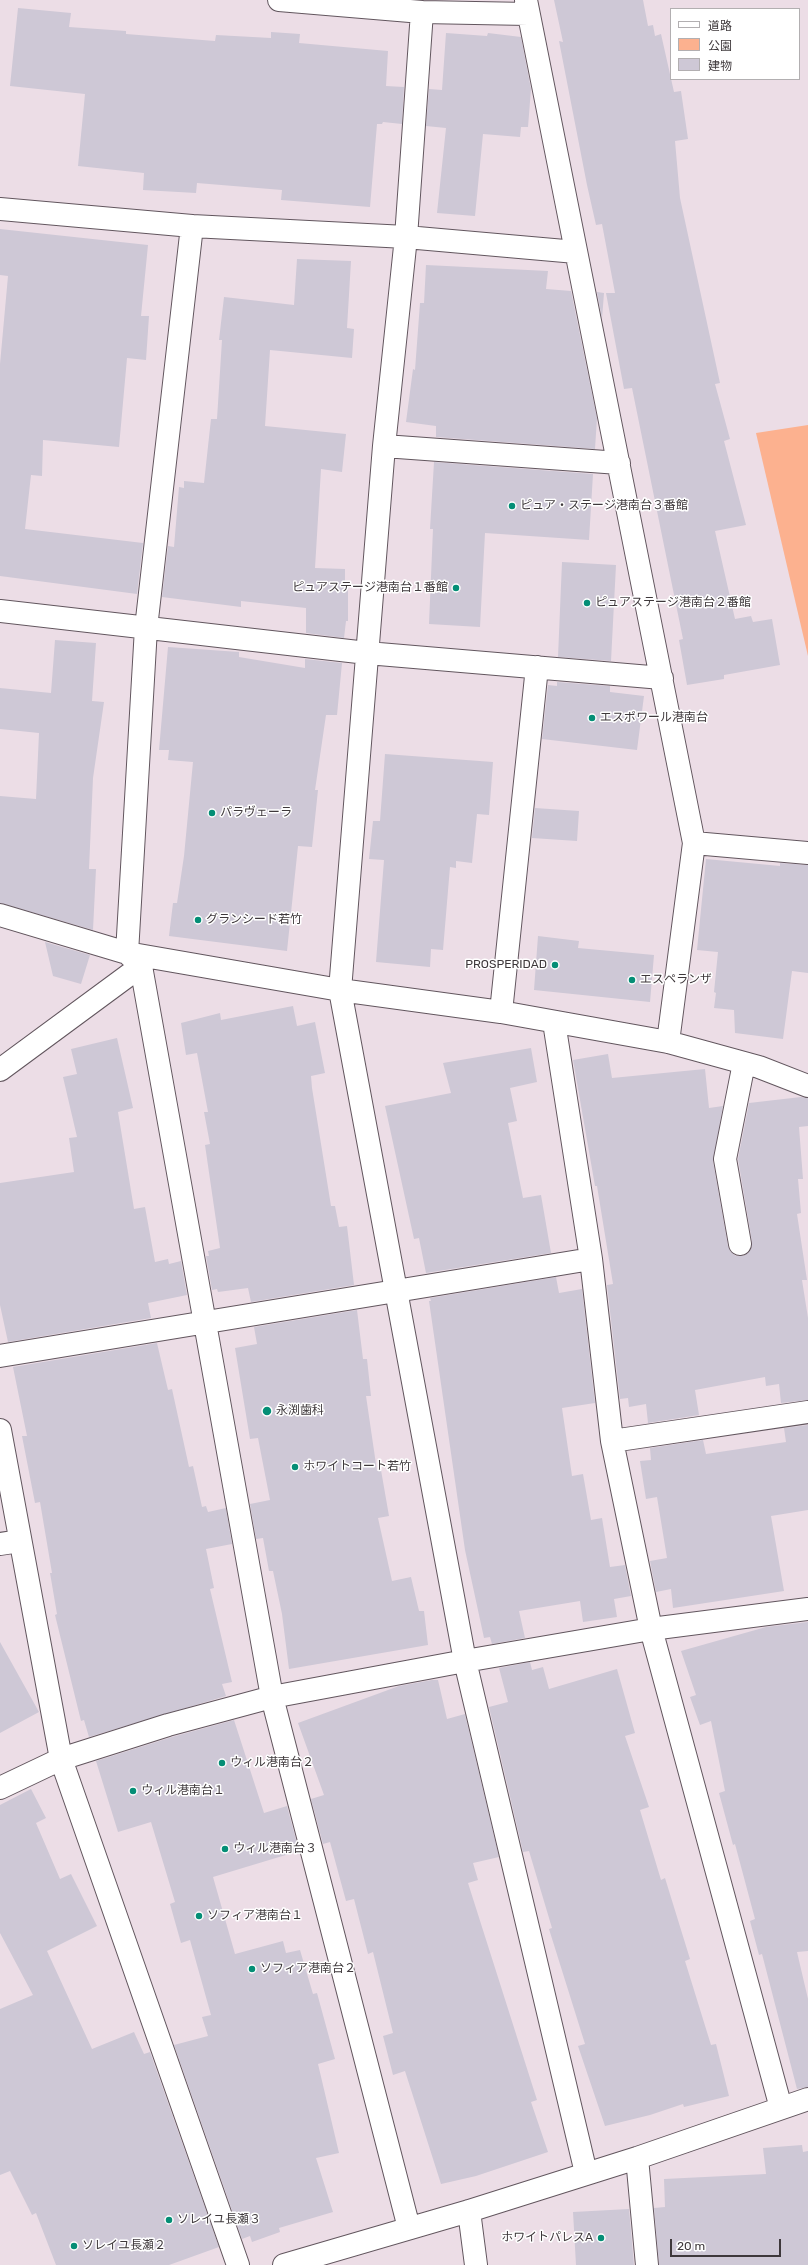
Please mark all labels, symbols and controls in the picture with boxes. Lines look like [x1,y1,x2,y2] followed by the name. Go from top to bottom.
[670,8,800,80] legend
[708,19,732,33] text: 道路
[708,39,732,53] text: 公園
[708,59,732,73] text: 建物
[520,499,688,513] place label: ピュア・ステージ港南台３番館
[507,501,517,511] marker: ピュア・ステージ港南台３番館
[292,581,448,595] place label: ピュアステージ港南台１番館
[451,583,461,593] marker: ピュアステージ港南台１番館
[595,596,751,610] place label: ピュアステージ港南台２番館
[582,598,592,608] marker: ピュアステージ港南台２番館
[600,711,708,725] place label: エスポワール港南台
[587,713,597,723] marker: エスポワール港南台
[220,806,292,820] place label: パラヴェーラ
[207,808,217,818] marker: パラヴェーラ
[206,913,302,927] place label: グランシード若竹
[193,915,203,925] marker: グランシード若竹
[465,958,547,972] place label: PROSPERIDAD
[550,960,560,970] marker: PROSPERIDAD
[640,973,712,987] place label: エスペランザ
[627,975,637,985] marker: エスペランザ
[276,1404,324,1418] place label: 永渕歯科
[261,1405,273,1417] marker: 永渕歯科
[303,1460,411,1474] place label: ホワイトコート若竹
[290,1462,300,1472] marker: ホワイトコート若竹
[230,1756,314,1770] place label: ウィル港南台２
[217,1758,227,1768] marker: ウィル港南台２
[141,1784,225,1798] place label: ウィル港南台１
[128,1786,138,1796] marker: ウィル港南台１
[233,1842,317,1856] place label: ウィル港南台３
[220,1844,230,1854] marker: ウィル港南台３
[207,1909,303,1923] place label: ソフィア港南台１
[194,1911,204,1921] marker: ソフィア港南台１
[260,1962,356,1976] place label: ソフィア港南台２
[247,1964,257,1974] marker: ソフィア港南台２
[177,2213,261,2227] place label: ソレイユ長瀬３
[164,2215,174,2225] marker: ソレイユ長瀬３
[501,2231,593,2245] place label: ホワイトパレスA
[672,2231,783,2257] scale bar
[596,2233,606,2243] marker: ホワイトパレスA
[82,2239,166,2253] place label: ソレイユ長瀬２
[677,2239,705,2253] text: 20 m
[69,2241,79,2251] marker: ソレイユ長瀬２

